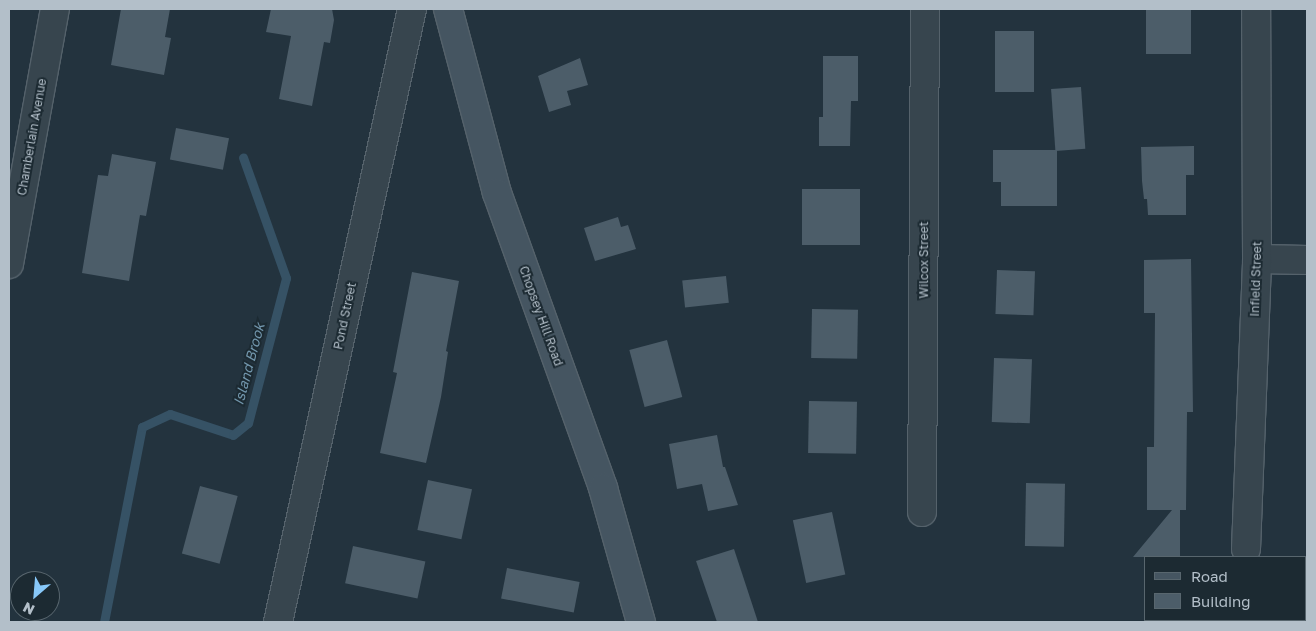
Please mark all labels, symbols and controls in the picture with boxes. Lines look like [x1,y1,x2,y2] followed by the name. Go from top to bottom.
[15,77,49,197] street label: Chamberlain Avenue
[917,221,931,299] street label: Wilcox Street
[1247,241,1265,317] street label: Infield Street
[516,264,566,368] street label: Chopsey Hill Road
[331,281,359,351] street label: Pond Street
[230,321,268,407] water label: Island Brook
[1144,556,1306,621] legend
[1191,567,1228,585] text: Road
[10,571,60,621] north arrow
[1191,592,1251,610] text: Building
[20,599,37,619] text: N

